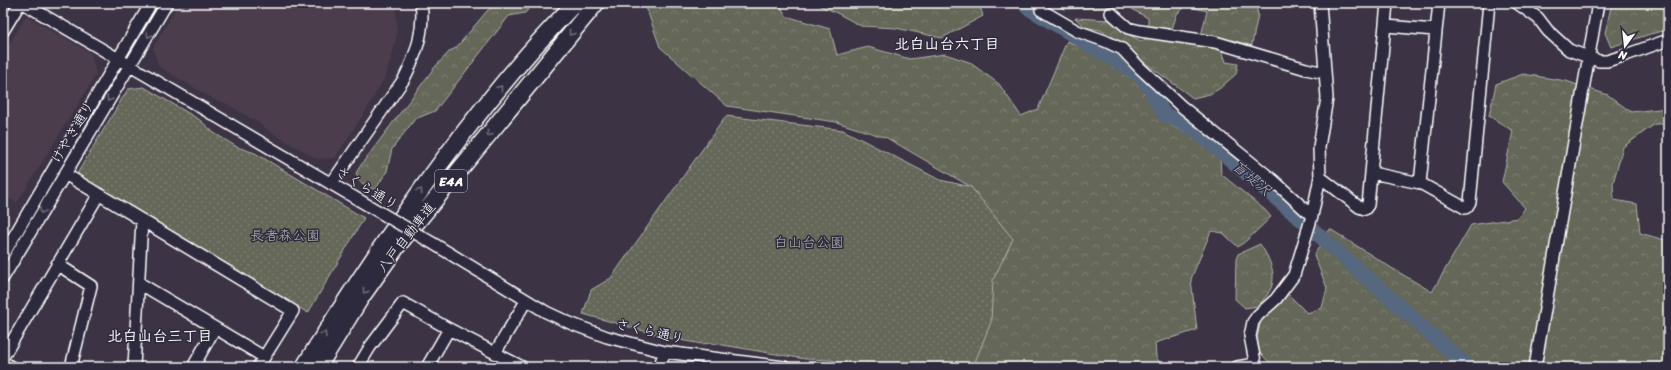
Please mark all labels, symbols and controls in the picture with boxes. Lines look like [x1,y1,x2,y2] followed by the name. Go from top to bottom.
[1605,26,1645,66] north arrow
[568,28,575,36] one-way arrow
[146,31,153,38] one-way arrow
[894,31,1000,57] district label: 北白山台六丁目
[1616,45,1630,66] text: N
[495,86,502,93] one-way arrow
[106,95,113,102] one-way arrow
[44,96,101,169] street label: けやき通り
[487,130,494,137] one-way arrow
[1226,154,1278,203] water label: 盲堤沢
[330,160,403,217] street label: さくら通り
[435,170,467,192] road number: E4A
[415,189,422,196] one-way arrow
[371,197,442,278] street label: 八戸自動車道
[40,207,47,214] one-way arrow
[250,223,320,248] park label: 長者森公園
[774,230,844,255] park label: 白山台公園
[363,287,370,294] one-way arrow
[613,311,687,352] street label: さくら通り
[107,323,213,349] district label: 北白山台三丁目
[319,331,327,338] one-way arrow

